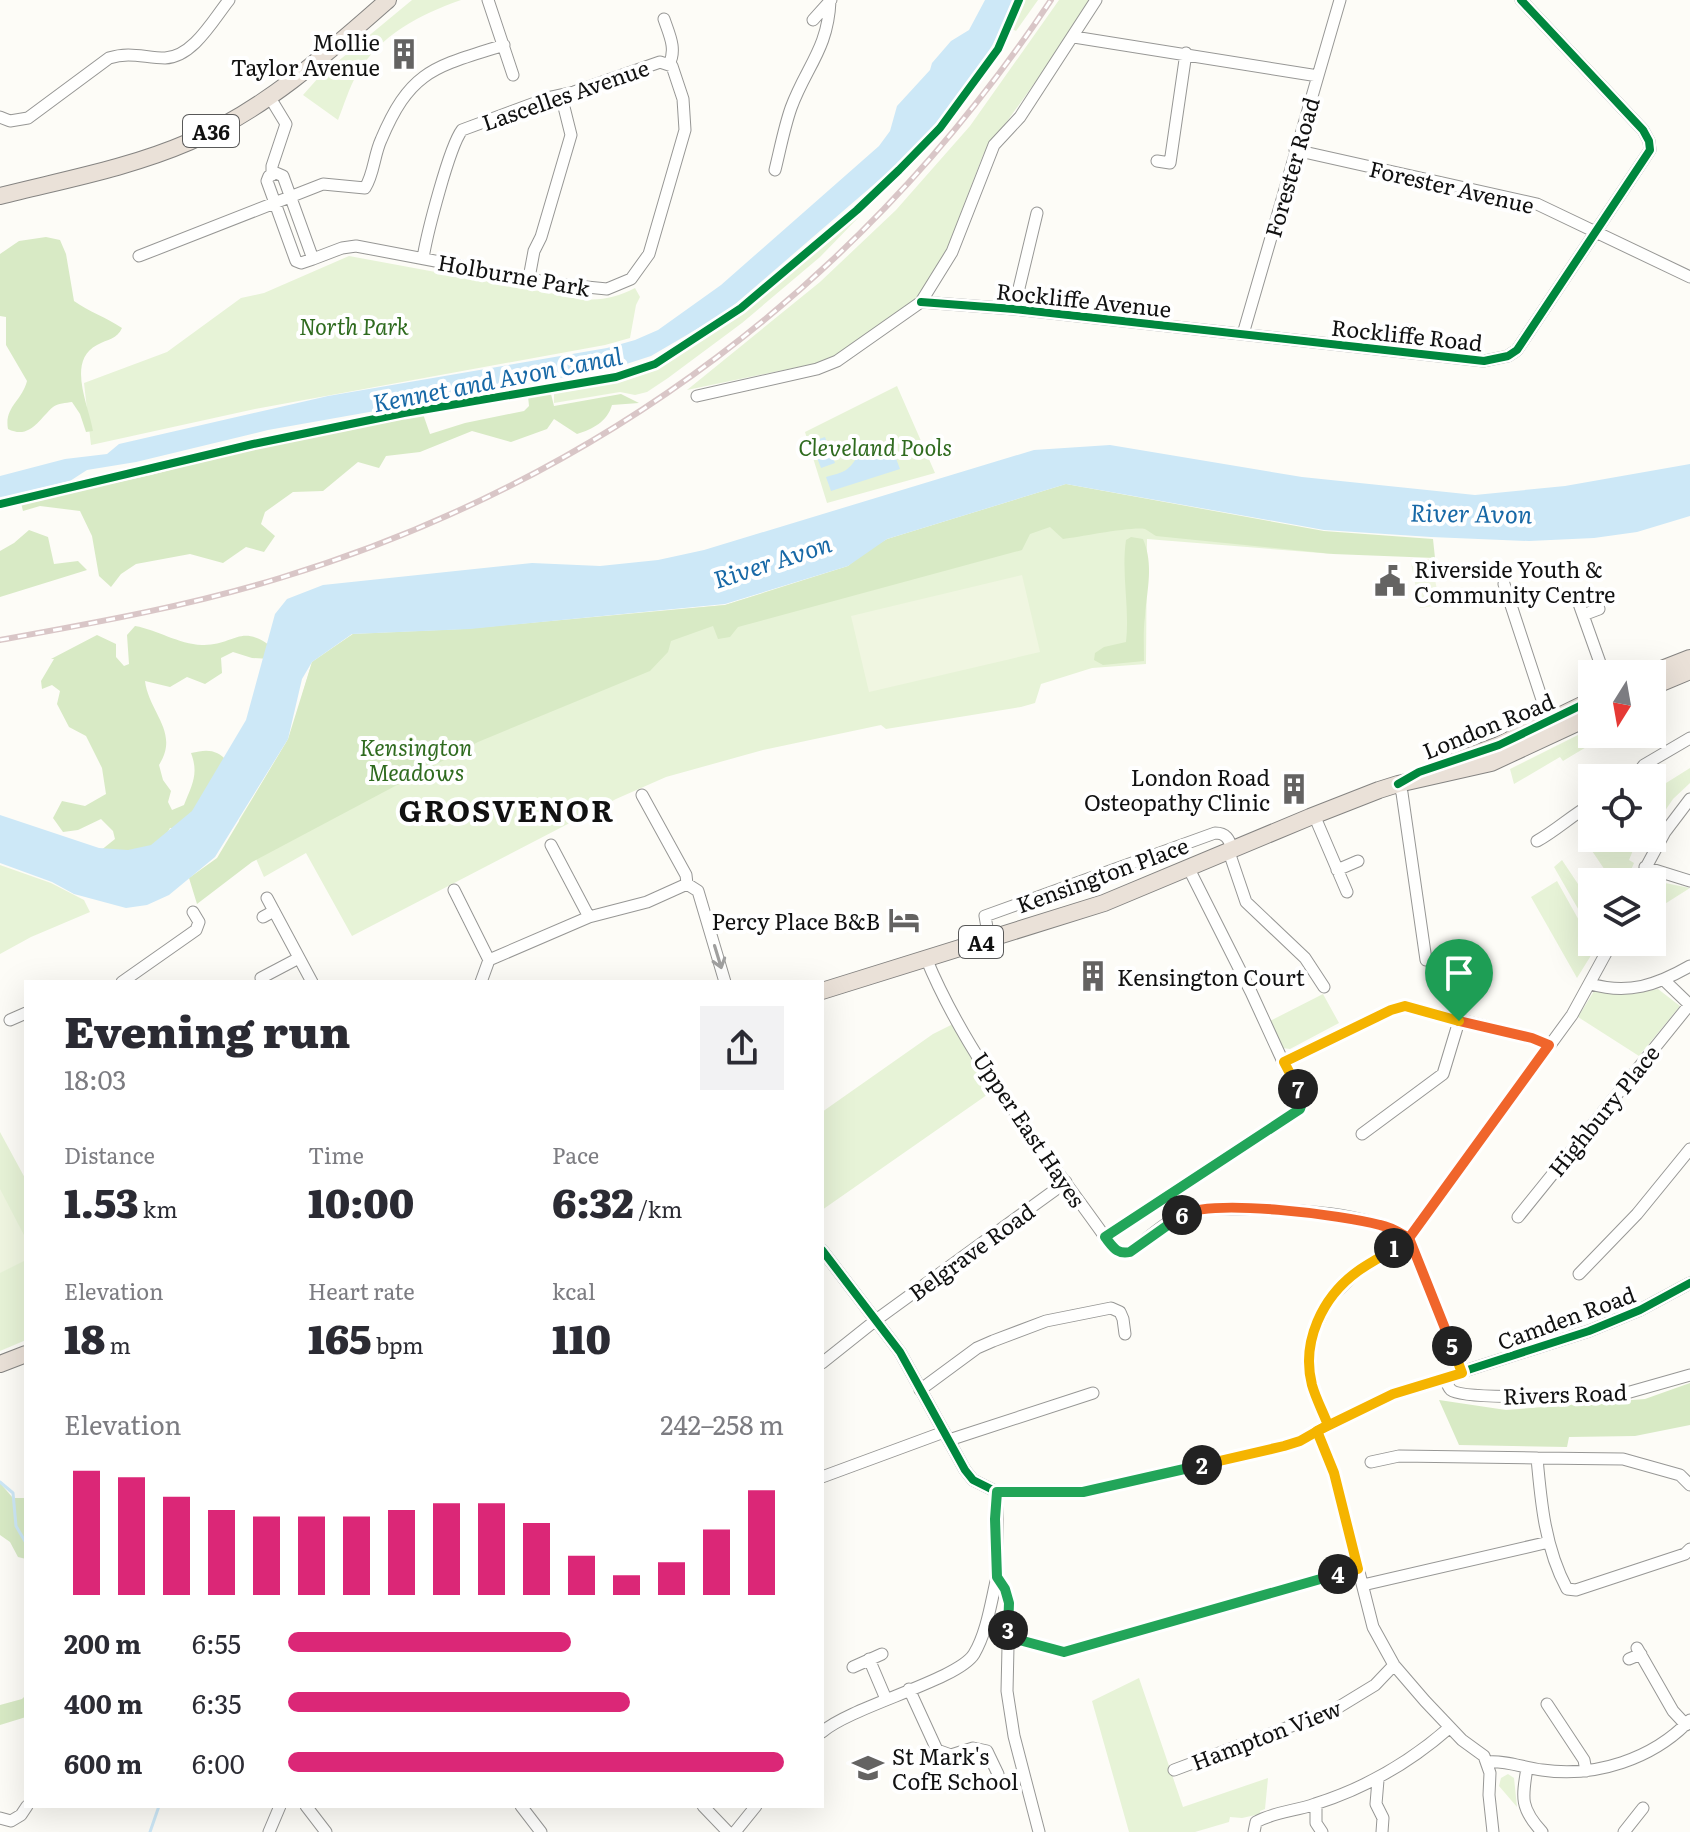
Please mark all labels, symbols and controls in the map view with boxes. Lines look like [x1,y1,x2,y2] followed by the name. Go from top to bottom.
[231,25,380,83] place label: Mollie Taylor Avenue
[387,37,421,71] building icon: Mollie Taylor Avenue
[477,50,653,138] street label: Lascelles Avenue
[1255,93,1327,241] street label: Forester Road
[183,115,239,147] road number: A36
[1366,151,1538,221] street label: Forester Avenue
[435,244,593,304] street label: Holburne Park
[995,273,1173,325] street label: Rockliffe Avenue
[299,309,409,342] park label: North Park
[1330,310,1484,358] street label: Rockliffe Road
[369,337,625,419] water label: Kennet and Avon Canal
[798,430,952,463] park label: Cleveland Pools
[1410,493,1532,531] water label: River Avon
[708,524,836,596] water label: River Avon
[1414,552,1616,610] place label: Riverside Youth & Community Centre
[1373,564,1407,598] public building icon: Riverside Youth & Community Centre
[1578,660,1666,748] north arrow
[1578,660,1666,956] map controls
[1417,684,1559,766] street label: London Road
[360,730,472,788] park label: Kensington Meadows
[1084,760,1270,818] place label: London Road Osteopathy Clinic
[1578,764,1666,852] button: locate
[1277,772,1311,806] building icon: London Road Osteopathy Clinic
[399,787,615,831] district label: GROSVENOR
[1011,828,1193,920] street label: Kensington Place
[1578,868,1666,956] button: layers
[887,903,921,937] hotel icon: Percy Place B&B
[711,904,880,937] place label: Percy Place B&B
[959,926,1003,958] road number: A4
[1425,939,1493,1021] pin
[711,944,726,970] one-way arrow
[1437,951,1481,995] icon: arrive
[1076,959,1110,993] building icon: Kensington Court
[1117,960,1305,993] place label: Kensington Court
[64,996,350,1062] text: Evening run
[700,1006,784,1090] button: share
[1540,1037,1666,1183] street label: Highbury Place
[966,1045,1094,1213] street label: Upper East Hayes
[64,1059,126,1098] text: 18:03
[1278,1069,1318,1109] pin: 7
[1292,1072,1304,1105] text: 7
[64,1138,155,1171] text: Distance
[308,1138,364,1171] text: Time
[552,1138,599,1171] text: Pace
[64,1171,138,1230] text: 1.53
[308,1171,414,1230] text: 10:00
[552,1171,634,1230] text: 6:32
[138,1192,177,1225] text: km
[634,1192,682,1225] text: /km
[901,1194,1041,1308] street label: Belgrave Road
[1162,1195,1202,1235] pin: 6
[1176,1198,1188,1231] text: 6
[1374,1228,1414,1268] pin: 1
[1389,1231,1399,1264] text: 1
[64,1274,163,1307] text: Elevation
[308,1274,415,1307] text: Heart rate
[552,1274,595,1307] text: kcal
[1492,1277,1640,1357] street label: Camden Road
[64,1307,105,1366] text: 18
[308,1307,371,1366] text: 165
[552,1307,611,1366] text: 110
[1432,1326,1472,1366] pin: 5
[105,1328,131,1361] text: m
[371,1328,424,1361] text: bpm
[1446,1329,1458,1362] text: 5
[1502,1374,1628,1412] street label: Rivers Road
[64,1404,182,1443] text: Elevation
[660,1404,784,1443] text: 242–258 m
[1182,1445,1222,1485] pin: 2
[1196,1448,1208,1481] text: 2
[1318,1554,1358,1594] pin: 4
[1331,1557,1345,1590] text: 4
[988,1610,1028,1650] pin: 3
[1002,1613,1014,1646] text: 3
[64,1623,141,1662] text: 200 m
[192,1623,241,1662] text: 6:55
[64,1683,143,1722] text: 400 m
[192,1683,242,1722] text: 6:35
[1186,1690,1346,1778] street label: Hampton View
[892,1739,1018,1797] place label: St Mark's CofE School
[64,1743,142,1782] text: 600 m
[192,1743,245,1782] text: 6:00
[851,1751,885,1785] school or university icon: St Mark's CofE School

